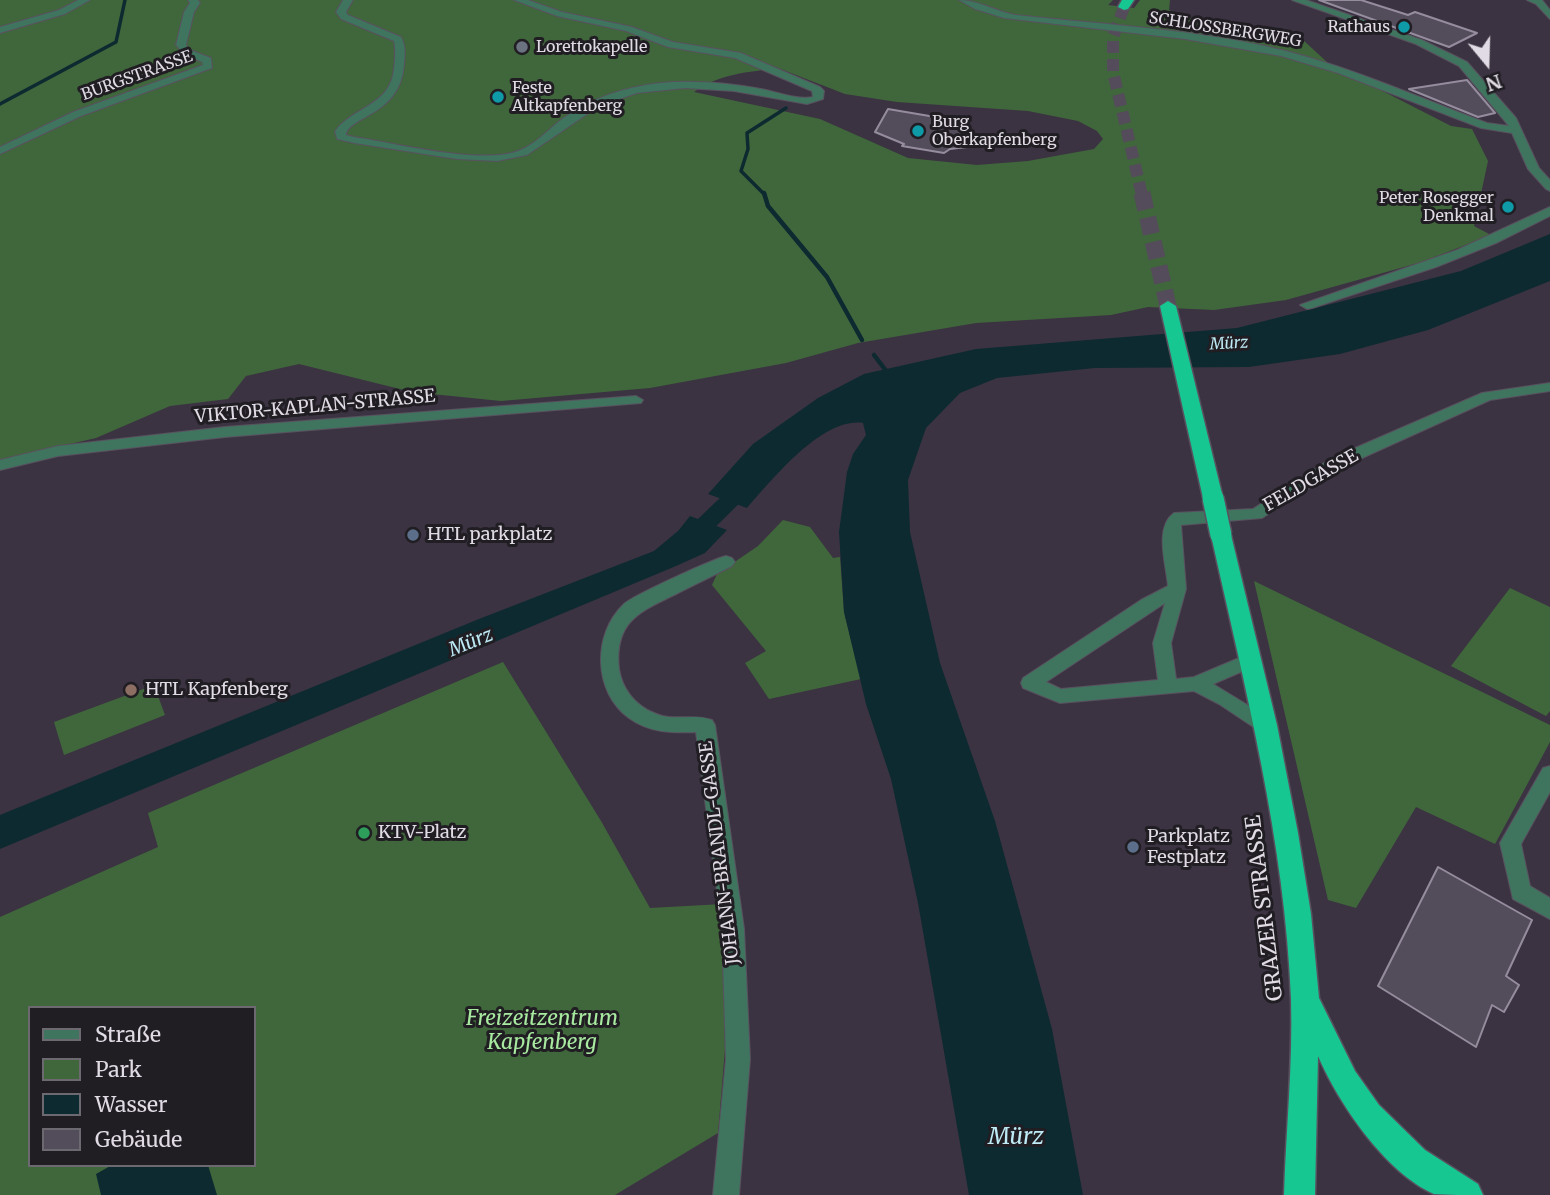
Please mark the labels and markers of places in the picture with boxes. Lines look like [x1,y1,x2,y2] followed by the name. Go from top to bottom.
[1327,17,1390,37] place label: Rathaus
[1396,19,1412,35] marker: Rathaus
[536,37,647,57] place label: Lorettokapelle
[514,39,530,55] marker: Lorettokapelle
[512,78,622,116] place label: Feste Altkapfenberg
[490,89,506,105] marker: Feste Altkapfenberg
[932,112,1057,150] place label: Burg Oberkapfenberg
[910,123,926,139] marker: Burg Oberkapfenberg
[1379,188,1494,226] place label: Peter Rosegger Denkmal
[1500,199,1516,215] marker: Peter Rosegger Denkmal
[427,524,552,546] place label: HTL parkplatz
[405,527,421,543] marker: HTL parkplatz
[145,679,288,701] place label: HTL Kapfenberg
[123,682,139,698] marker: HTL Kapfenberg
[378,822,466,844] place label: KTV-Platz
[356,825,372,841] marker: KTV-Platz
[1147,826,1230,868] place label: Parkplatz Festplatz
[1125,839,1141,855] marker: Parkplatz Festplatz

